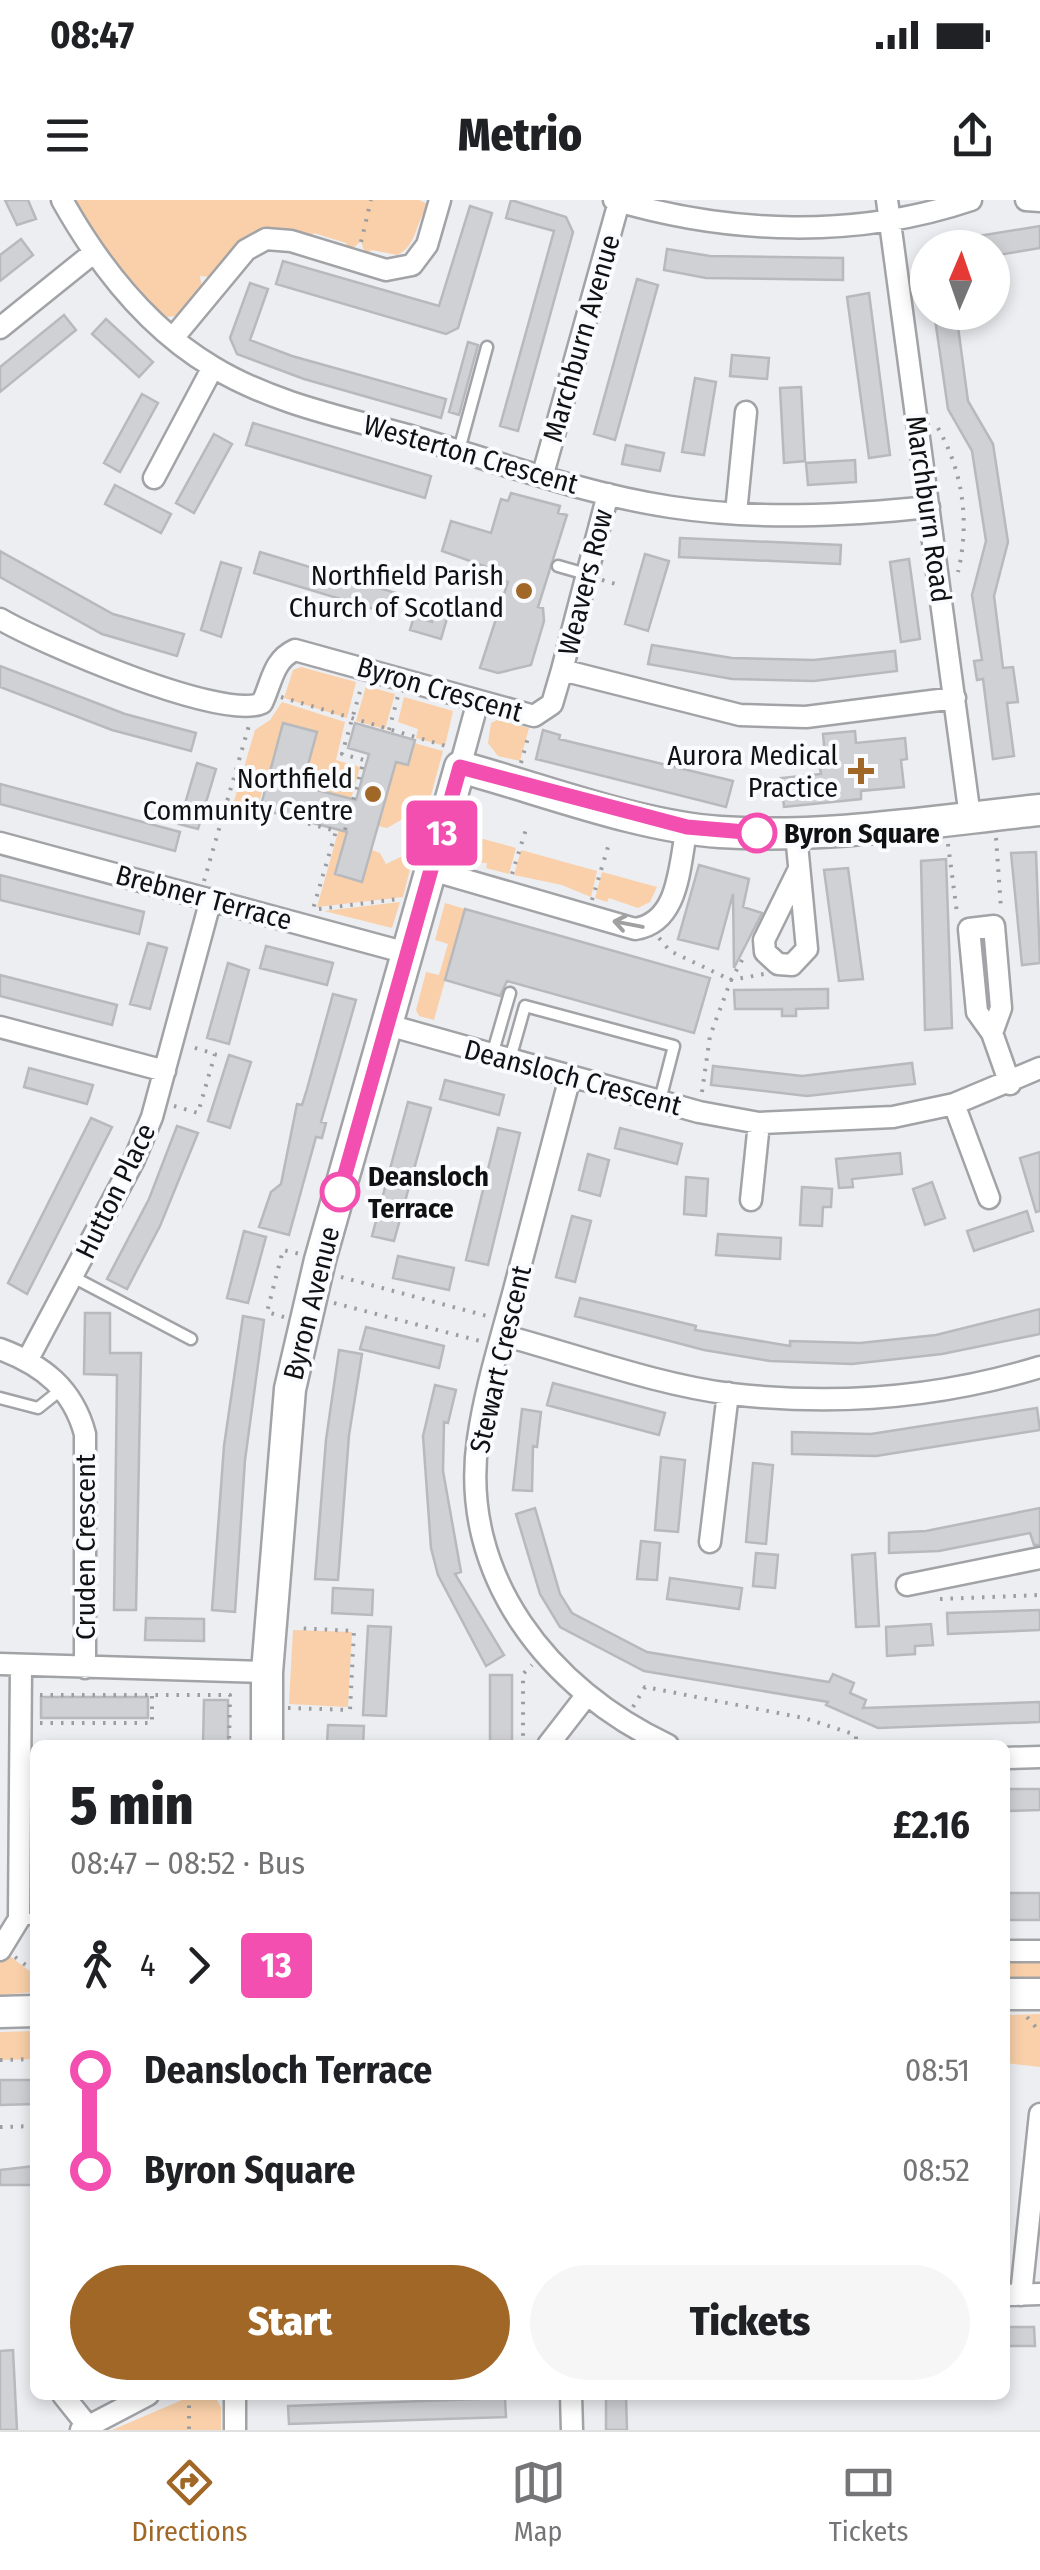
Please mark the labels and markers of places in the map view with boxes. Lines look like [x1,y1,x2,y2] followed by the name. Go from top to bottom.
[289,559,504,624] place label: Northfield Parish Church of Scotland
[513,580,535,602] marker: Northfield Parish Church of Scotland
[667,739,838,804] place label: Aurora Medical Practice
[848,758,874,784] marker: Aurora Medical Practice
[143,762,353,827] place label: Northfield Community Centre
[362,783,384,805] marker: Northfield Community Centre
[738,814,776,852] marker: Byron Square
[784,817,940,850] place label: Byron Square
[368,1160,489,1225] place label: Deansloch Terrace
[321,1173,359,1211] marker: Deansloch Terrace

